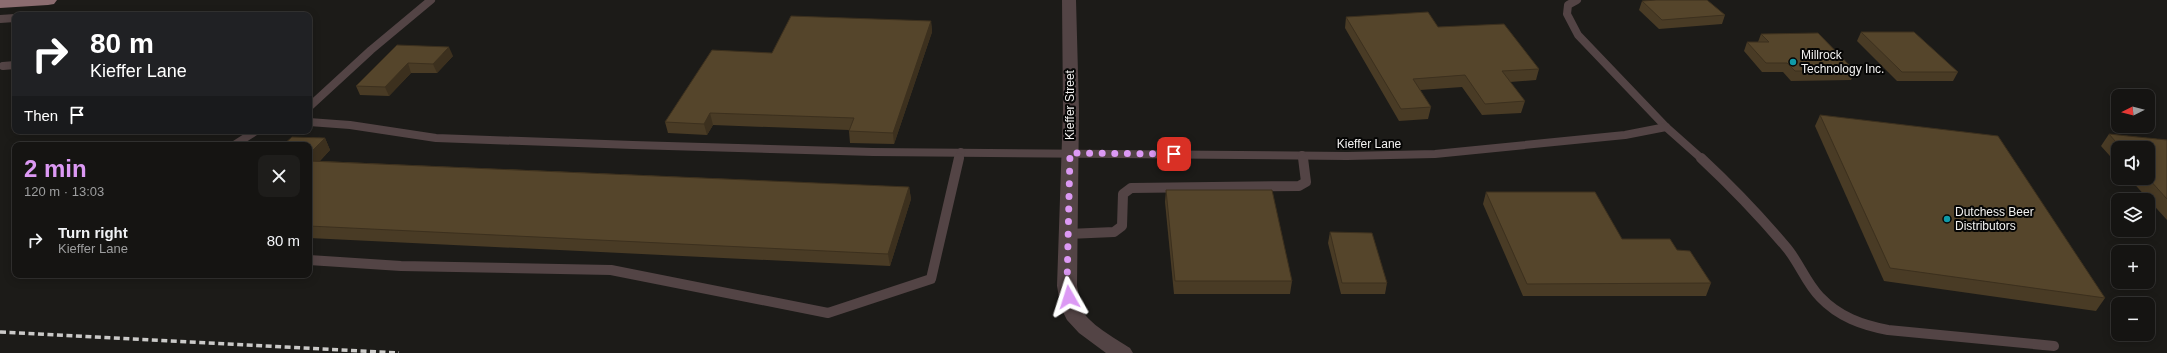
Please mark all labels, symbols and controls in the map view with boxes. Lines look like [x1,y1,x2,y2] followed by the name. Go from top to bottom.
[24,28,76,80] icon: right
[90,28,154,59] text: 80 m
[1801,48,1884,76] place label: Millrock Technology Inc.
[1788,57,1798,67] marker: Millrock Technology Inc.
[90,61,187,81] text: Kieffer Lane
[1063,69,1077,140] street label: Kieffer Street
[2111,89,2155,133] north arrow
[2111,89,2155,341] map controls
[66,104,88,126] icon: arrive
[24,107,58,124] text: Then
[1157,137,1191,171] pin
[1337,137,1402,151] street label: Kieffer Lane
[2111,141,2155,185] button: sound
[1163,143,1185,165] icon: arrive
[24,155,87,182] text: 2 min
[258,155,300,197] button: close
[24,184,104,199] text: 120 m · 13:03
[2111,193,2155,237] button: layers
[1955,205,2034,233] place label: Dutchess Beer Distributors
[1942,214,1952,224] marker: Dutchess Beer Distributors
[58,224,128,241] text: Turn right
[24,229,46,251] icon: right
[267,232,300,249] text: 80 m
[58,241,128,256] text: Kieffer Lane
[2111,245,2155,289] button: +
[1048,276,1090,318] position arrow
[2111,297,2155,341] button: −

